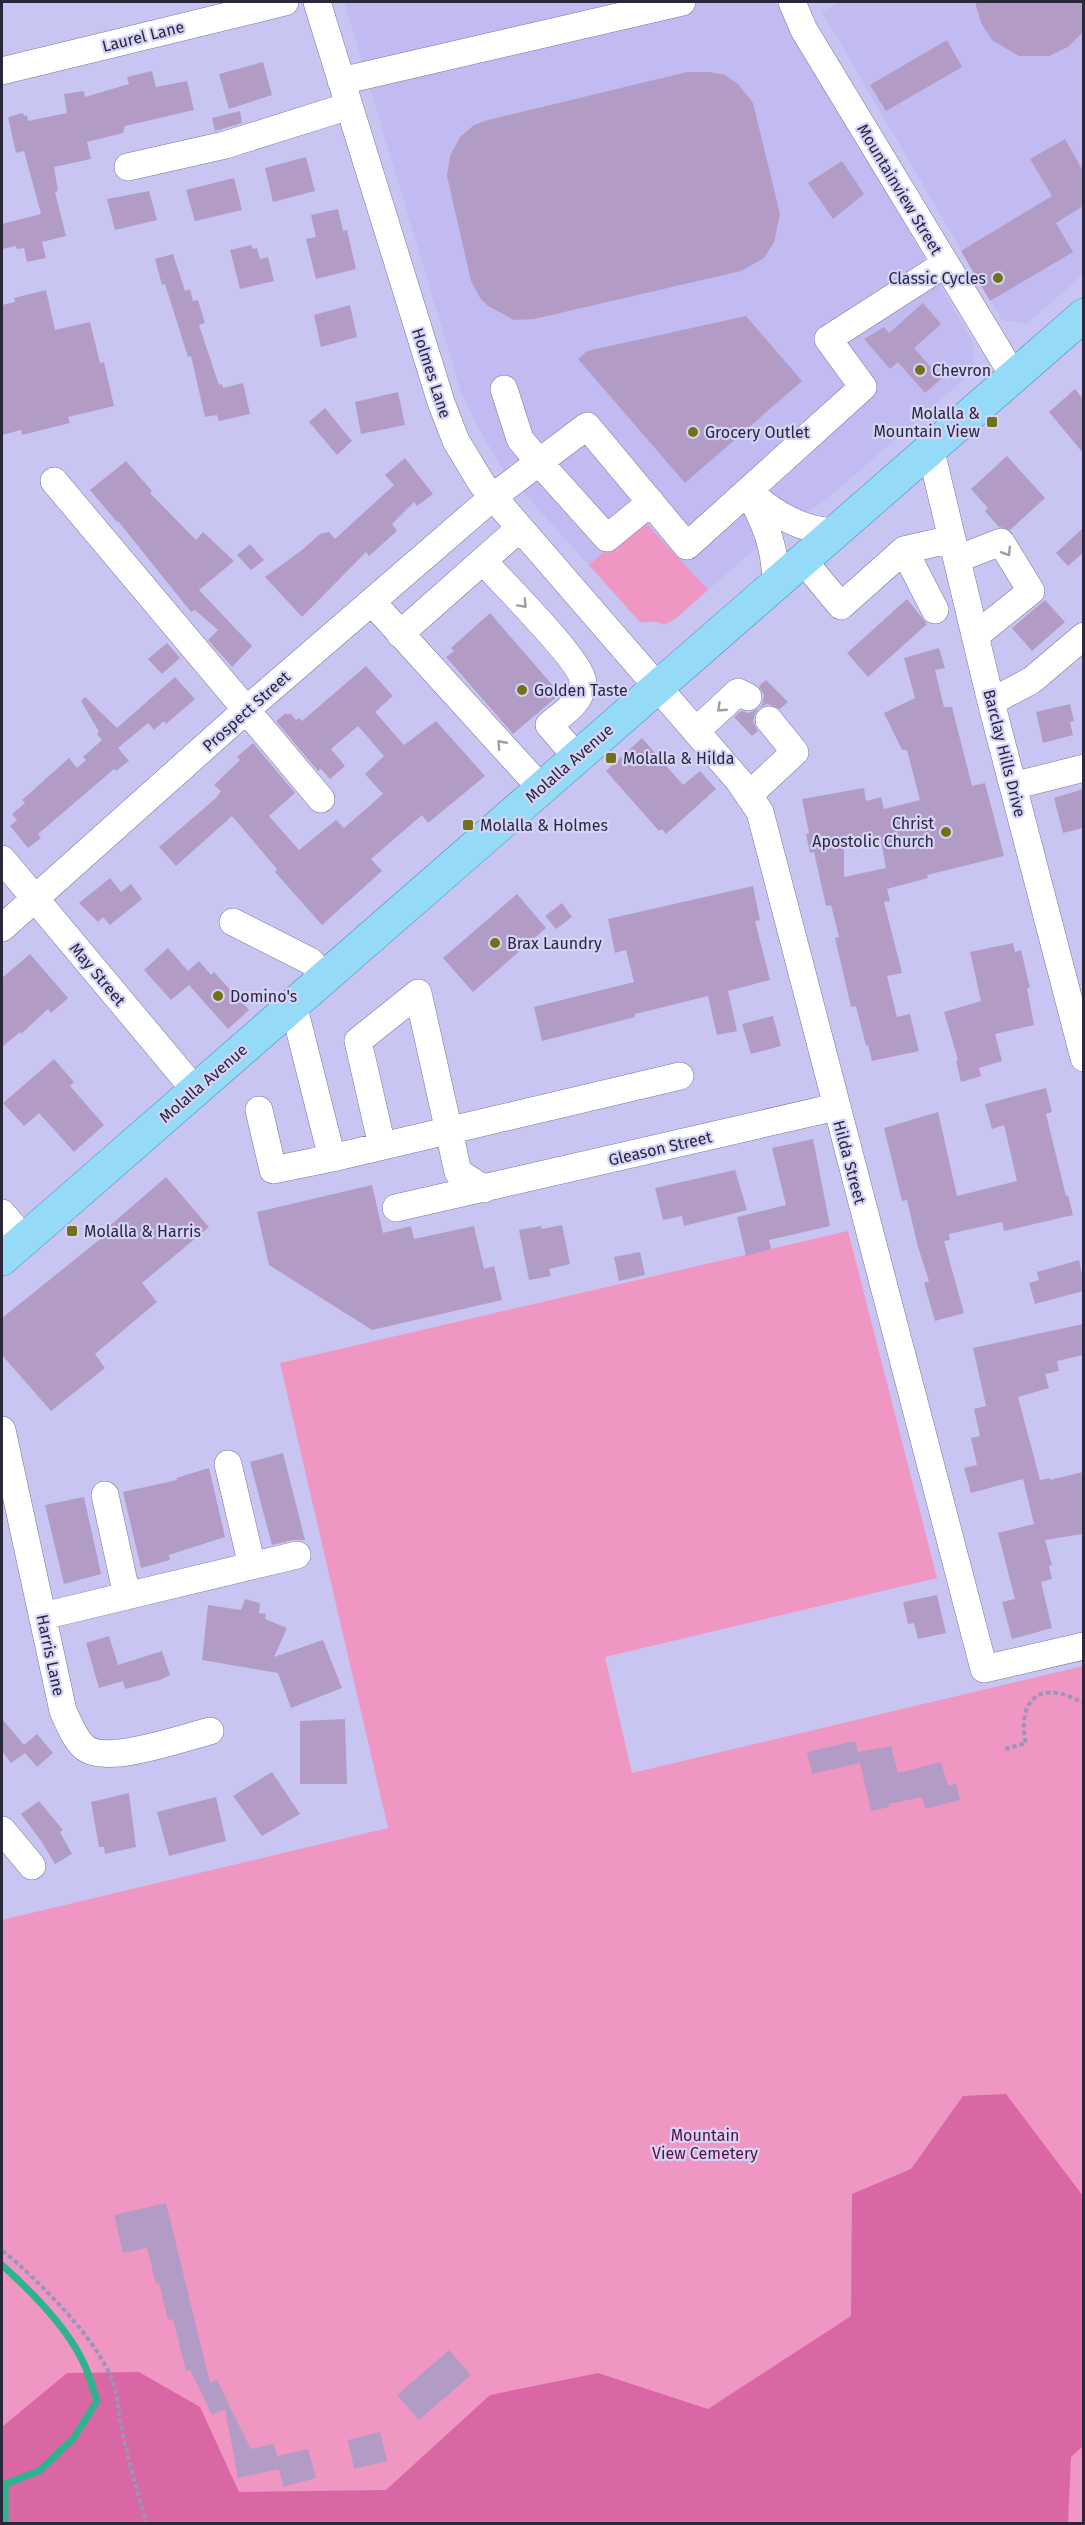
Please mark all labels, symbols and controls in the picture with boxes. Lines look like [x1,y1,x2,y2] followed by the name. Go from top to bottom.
[100,17,186,56] street label: Laurel Lane
[853,121,946,258] street label: Mountainview Street
[888,269,986,288] place label: Classic Cycles
[991,271,1005,285] marker: Classic Cycles
[408,326,455,421] street label: Holmes Lane
[932,361,991,380] place label: Chevron
[913,363,927,377] marker: Chevron
[873,404,981,441] place label: Molalla & Mountain View
[985,415,999,429] marker: Molalla & Mountain View
[705,423,810,442] place label: Grocery Outlet
[686,425,700,439] marker: Grocery Outlet
[999,546,1011,556] one-way arrow
[516,598,527,608] one-way arrow
[199,667,294,756] street label: Prospect Street
[534,681,628,700] place label: Golden Taste
[515,683,529,697] marker: Golden Taste
[979,687,1030,819] street label: Barclay Hills Drive
[717,701,728,712] one-way arrow
[521,720,617,807] street label: Molalla Avenue
[497,741,508,751] one-way arrow
[623,749,734,768] place label: Molalla & Hilda
[604,751,618,765] marker: Molalla & Hilda
[812,814,934,851] place label: Christ Apostolic Church
[480,816,608,835] place label: Molalla & Holmes
[461,818,475,832] marker: Molalla & Holmes
[939,825,953,839] marker: Christ Apostolic Church
[507,934,602,953] place label: Brax Laundry
[488,936,502,950] marker: Brax Laundry
[66,939,130,1010] street label: May Street
[230,987,297,1006] place label: Domino's
[211,989,225,1003] marker: Domino's
[155,1040,251,1127] street label: Molalla Avenue
[829,1118,870,1206] street label: Hilda Street
[607,1127,714,1170] street label: Gleason Street
[84,1222,201,1241] place label: Molalla & Harris
[65,1224,79,1238] marker: Molalla & Harris
[33,1613,68,1698] street label: Harris Lane
[652,2126,758,2163] park label: Mountain View Cemetery

